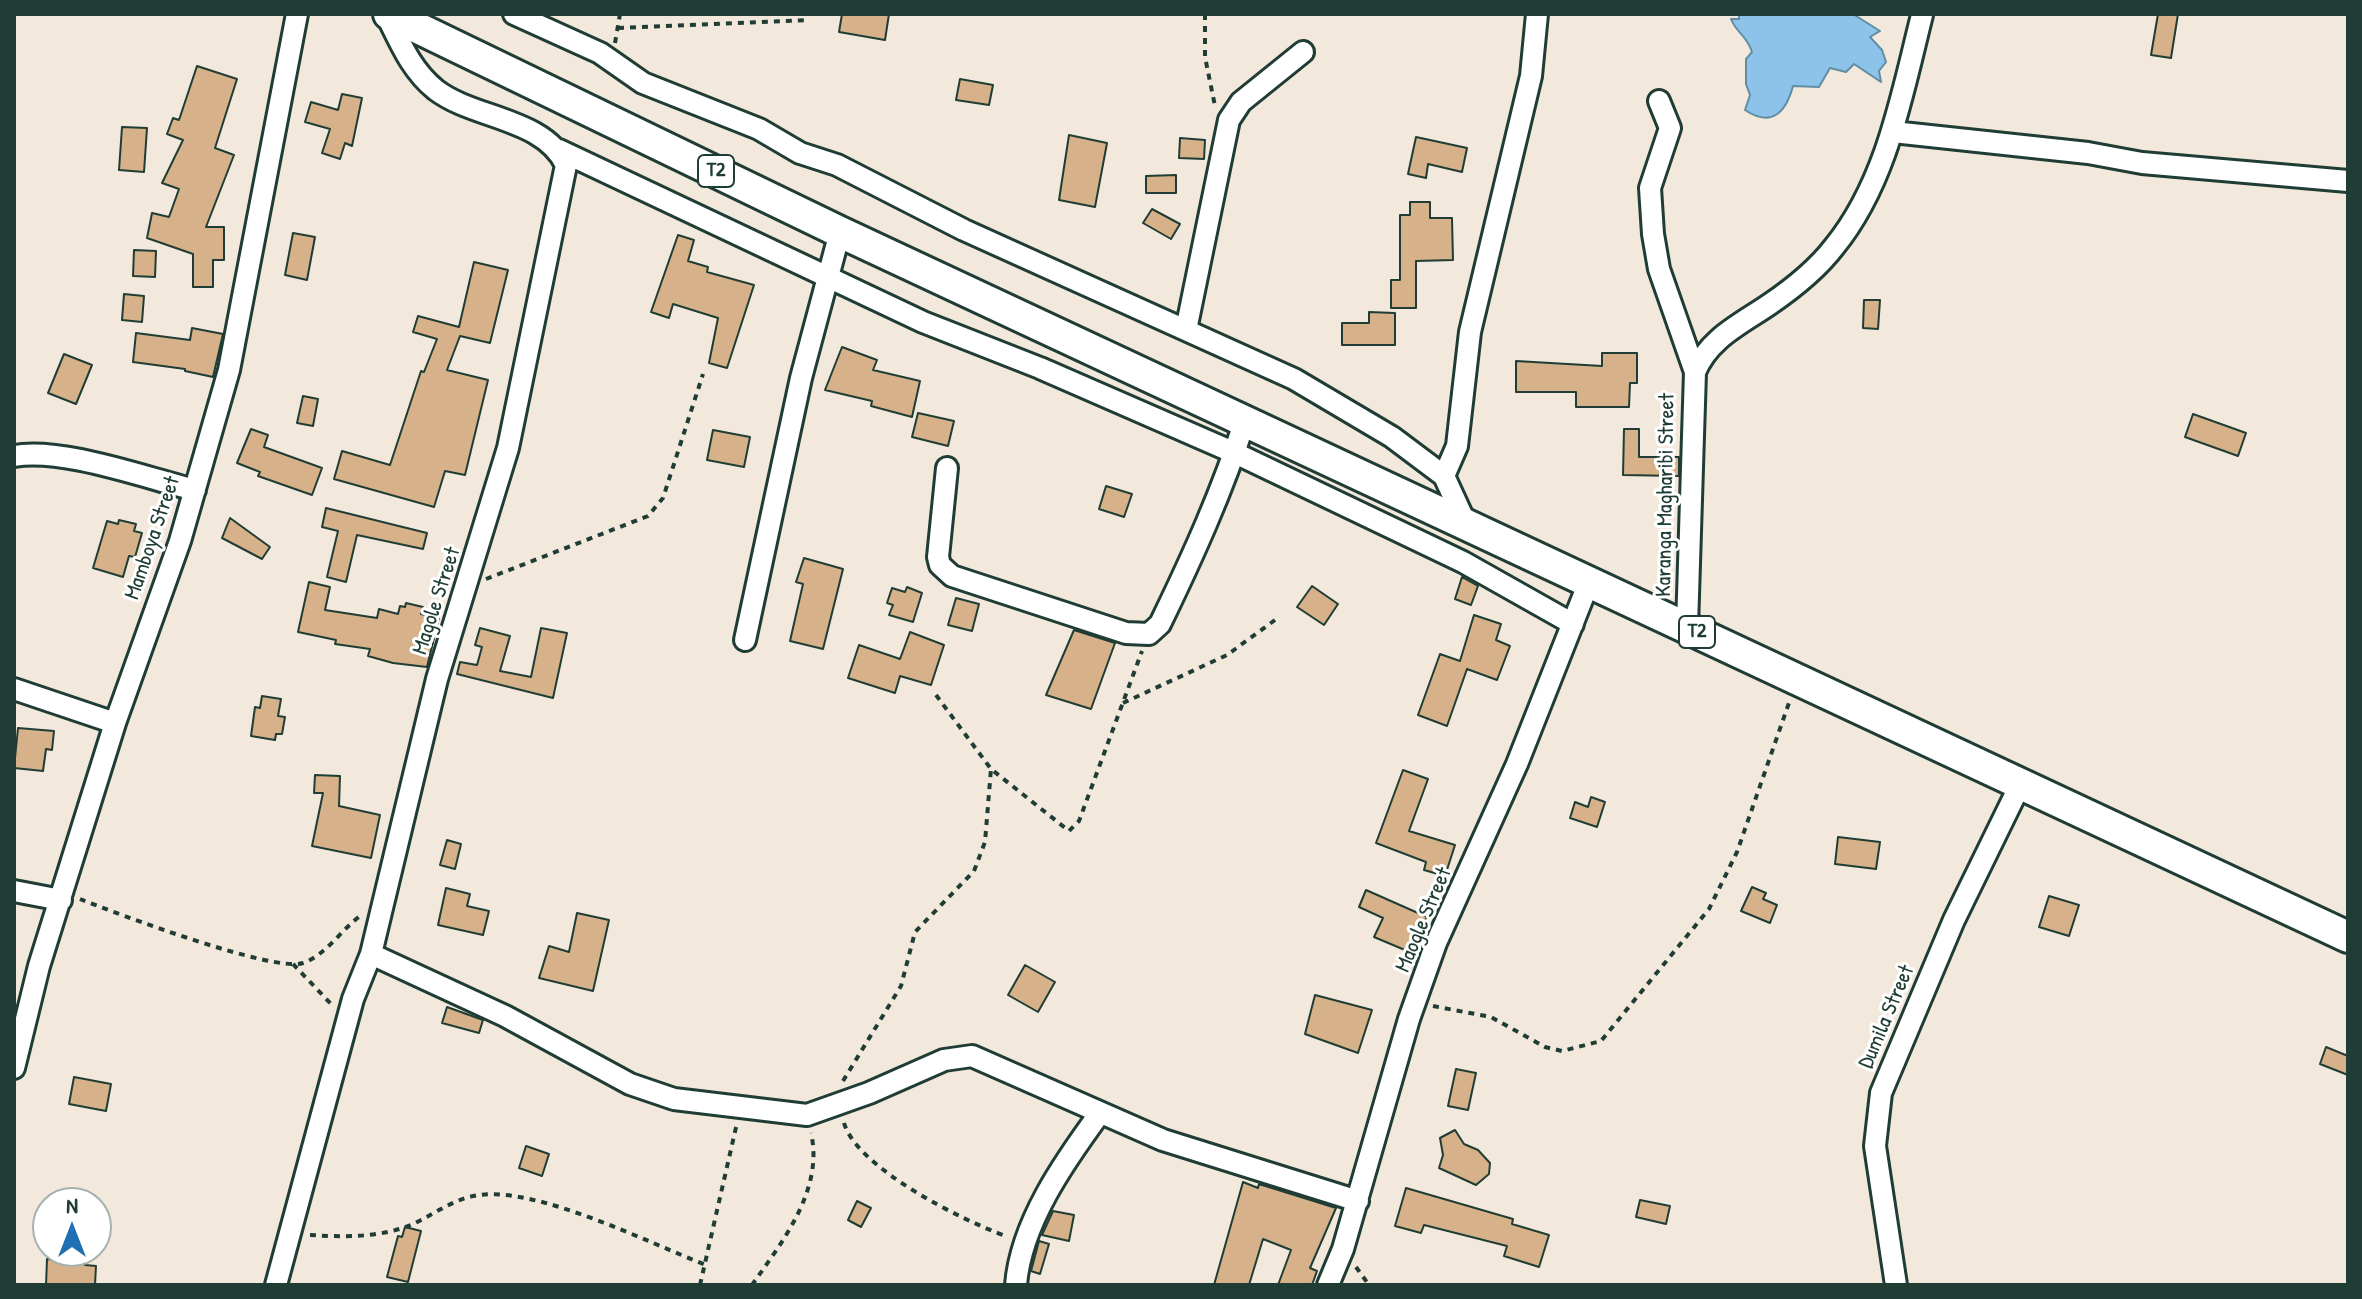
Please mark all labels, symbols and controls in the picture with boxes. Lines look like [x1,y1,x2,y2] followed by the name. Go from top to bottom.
[698,155,734,187] road number: T2
[1651,393,1681,597] street label: Karanga Magharibi Street
[120,473,186,603] street label: Mamboya Street
[407,544,467,658] street label: Magole Street
[1679,616,1715,648] road number: T2
[1390,864,1458,976] street label: Maogle Street
[1853,961,1921,1073] street label: Dumila Street
[32,1187,112,1267] north arrow
[66,1190,78,1220] text: N

